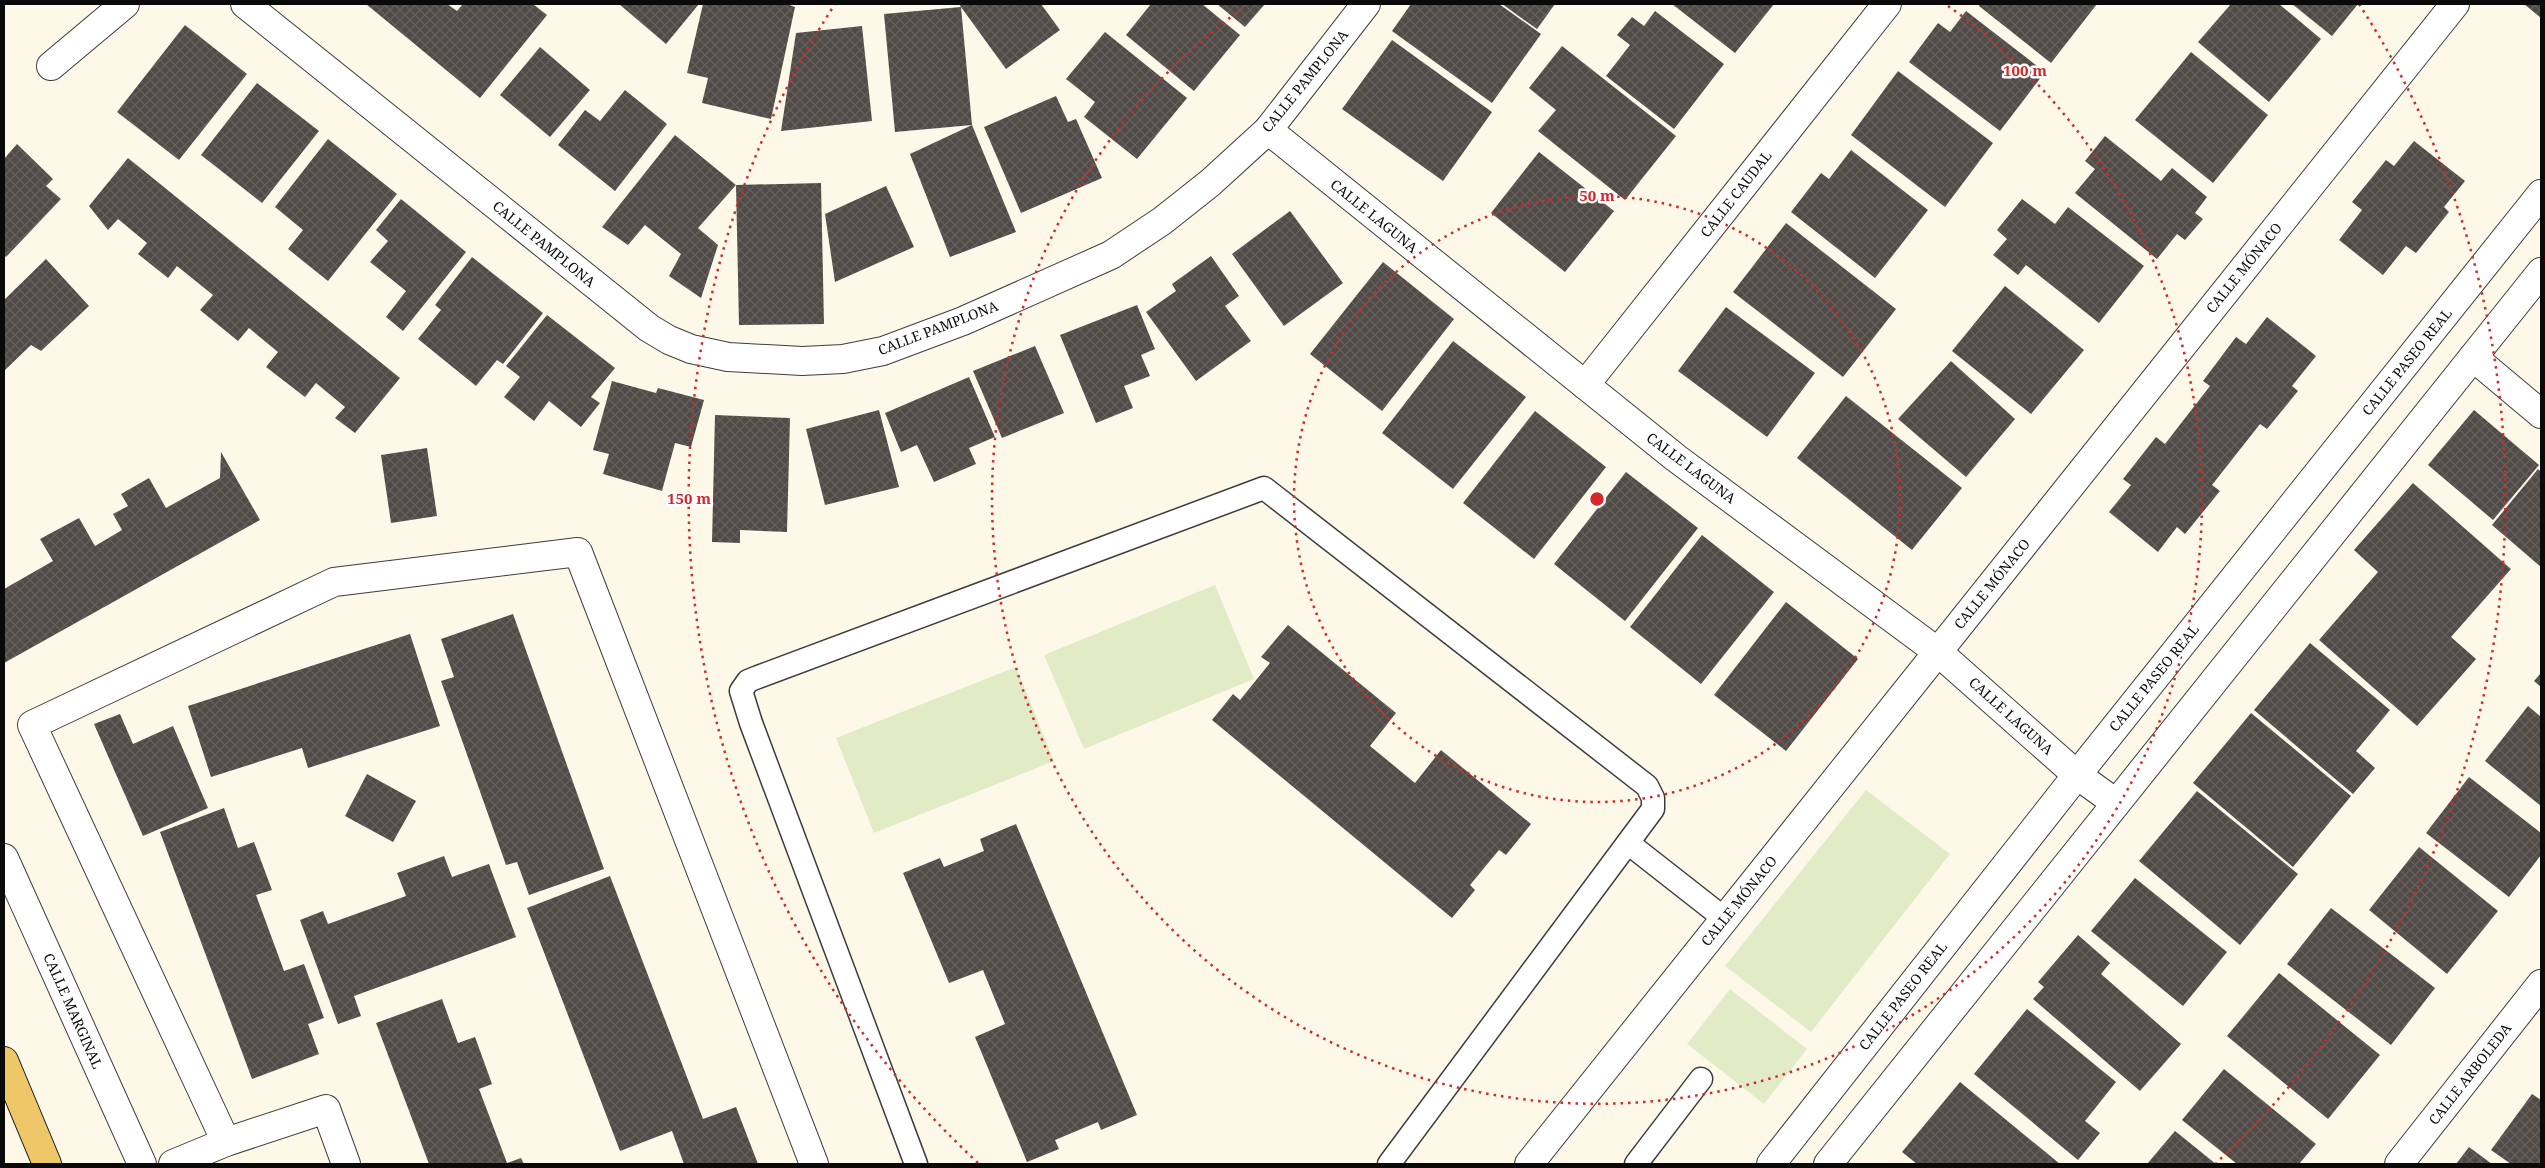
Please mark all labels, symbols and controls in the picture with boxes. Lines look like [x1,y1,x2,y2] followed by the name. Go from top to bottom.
[1257,25,1352,136] street label: CALLE PAMPLONA
[2003,60,2047,80] text: 100 m
[1696,146,1776,241] street label: CALLE CAUDAL
[1327,175,1422,257] street label: CALLE LAGUNA
[1579,185,1615,205] text: 50 m
[489,196,600,291] street label: CALLE PAMPLONA
[2201,219,2286,317] street label: CALLE MÓNACO
[875,296,1001,359] street label: CALLE PAMPLONA
[2357,304,2456,419] street label: CALLE PASEO REAL
[1643,428,1740,508] street label: CALLE LAGUNA
[667,488,711,508] text: 150 m
[1588,490,1606,508] centre of rings
[1949,535,2034,633] street label: CALLE MÓNACO
[2104,620,2203,735] street label: CALLE PASEO REAL
[1965,673,2058,759] street label: CALLE LAGUNA
[1696,852,1781,950] street label: CALLE MÓNACO
[1854,937,1951,1054] street label: CALLE PASEO REAL
[39,950,108,1072] street label: CALLE MARGINAL
[2424,1019,2515,1128] street label: CALLE ARBOLEDA

